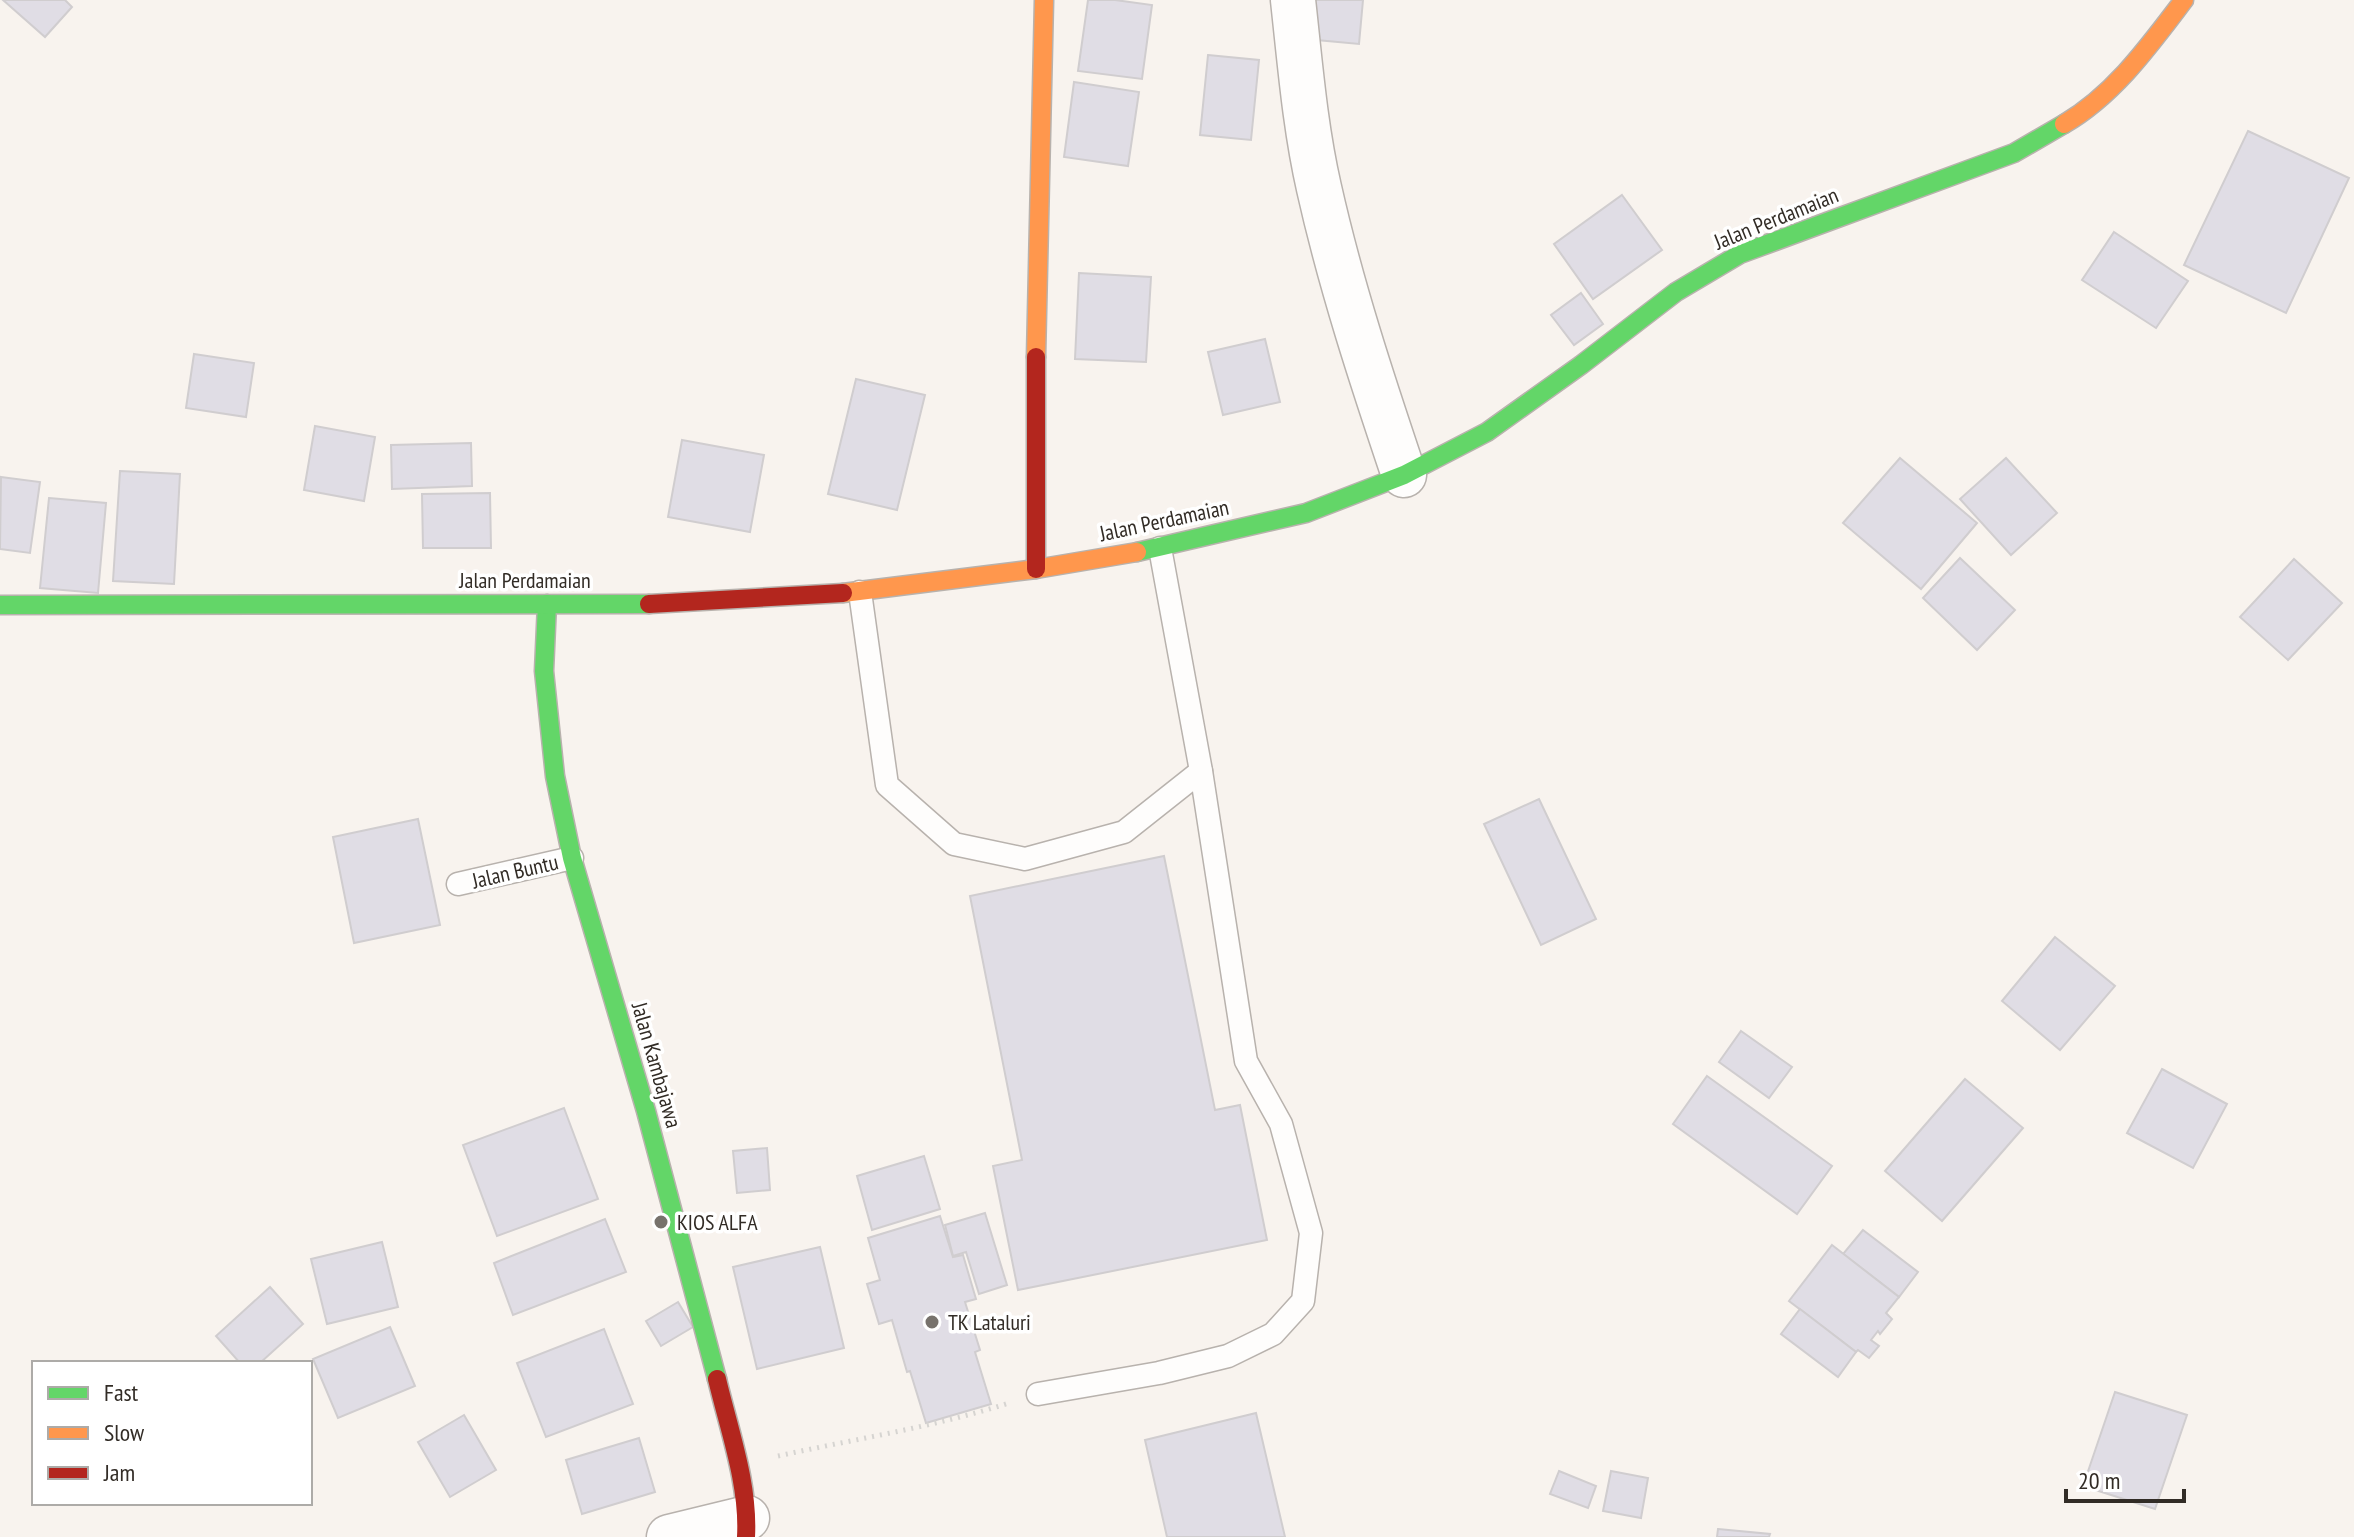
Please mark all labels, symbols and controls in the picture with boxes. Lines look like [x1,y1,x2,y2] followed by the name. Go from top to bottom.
[1709,180,1842,256] street label: Jalan Perdamaian
[1096,493,1231,548] street label: Jalan Perdamaian
[458,566,591,594] street label: Jalan Perdamaian
[468,848,561,895] street label: Jalan Buntu
[625,998,688,1131] street label: Jalan Kambajawa
[677,1208,758,1236] place label: KIOS ALFA
[652,1213,670,1231] marker: KIOS ALFA
[948,1308,1031,1336] place label: TK Lataluri
[923,1313,941,1331] marker: TK Lataluri
[32,1361,312,1505] legend
[104,1377,139,1408] text: Fast
[104,1417,145,1448] text: Slow
[2066,1453,2184,1503] scale bar
[103,1457,135,1488] text: Jam
[2078,1465,2120,1496] text: 20 m

